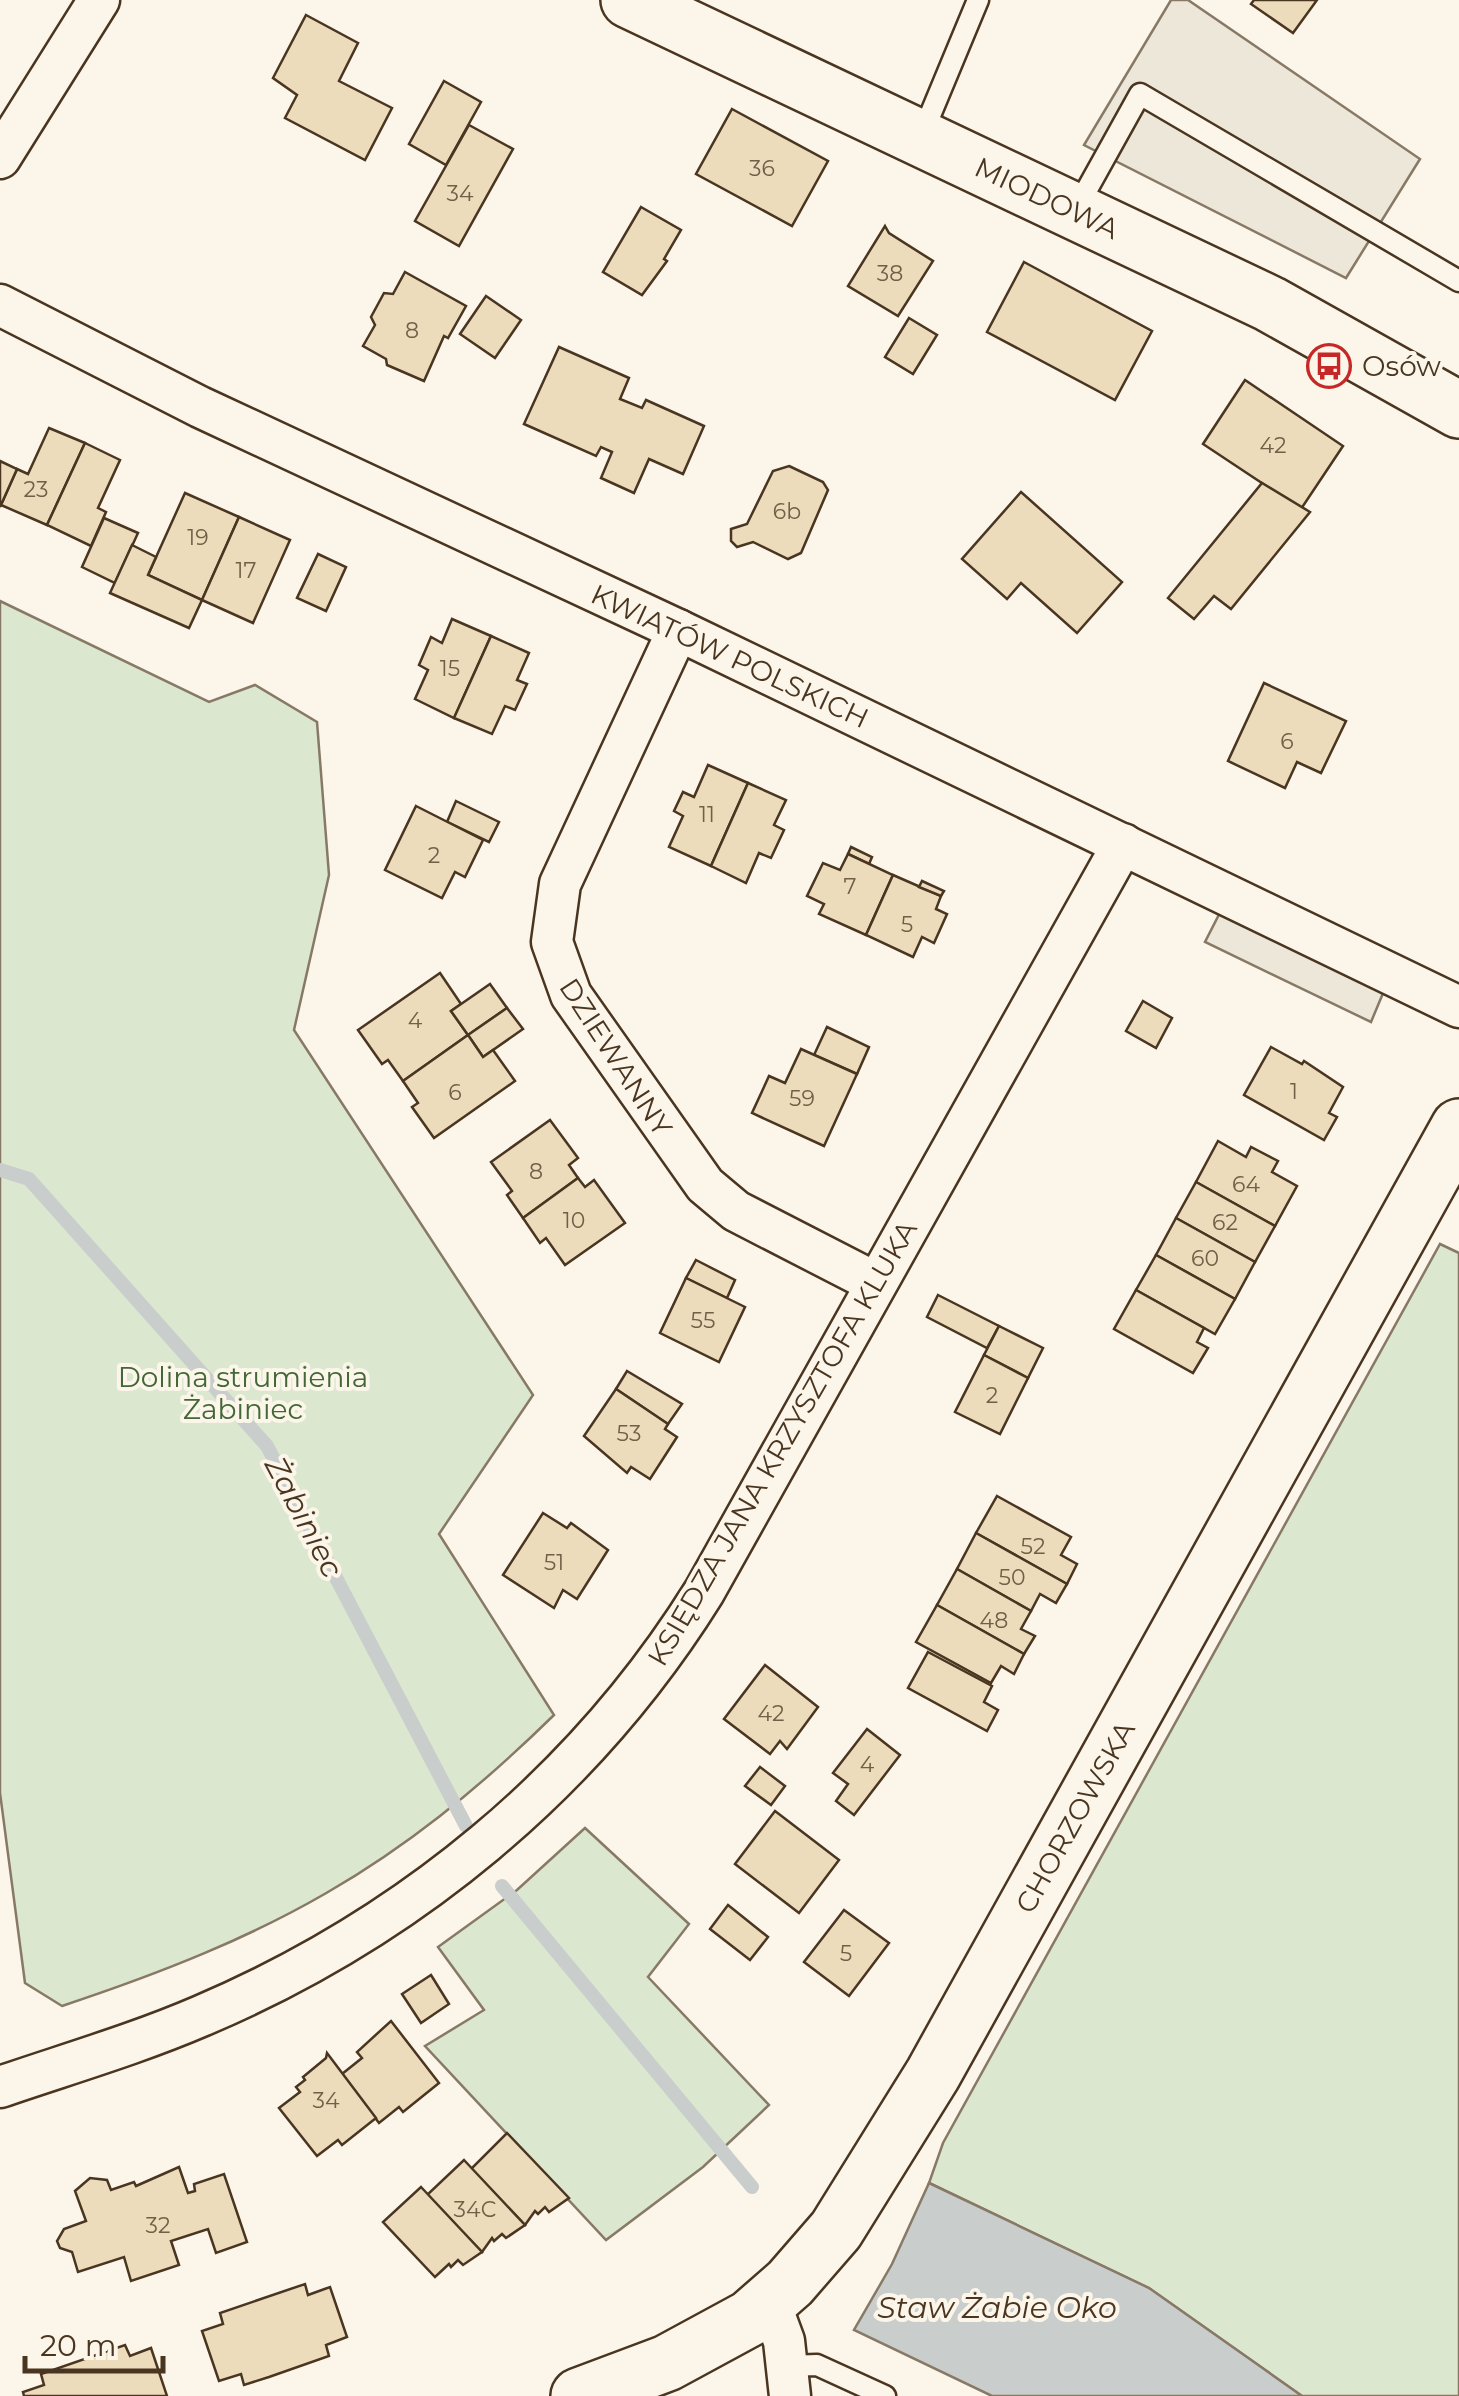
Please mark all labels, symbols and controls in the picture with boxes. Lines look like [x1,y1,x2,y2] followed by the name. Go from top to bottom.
[970,150,1125,247] street label: MIODOWA
[749,155,775,182] house number: 36
[447,180,474,207] house number: 34
[877,260,903,287] house number: 38
[405,317,419,344] house number: 8
[1306,343,1352,389] bus stop icon: Osów
[1362,349,1441,383] place label: Osów
[1260,432,1287,459] house number: 42
[24,476,48,503] house number: 23
[773,498,801,525] house number: 6b
[187,524,209,551] house number: 19
[236,557,256,584] house number: 17
[586,577,874,735] street label: KWIATÓW POLSKICH
[440,655,460,682] house number: 15
[1280,728,1294,755] house number: 6
[699,801,715,828] house number: 11
[428,842,440,869] house number: 2
[844,873,857,900] house number: 7
[901,911,913,938] house number: 5
[552,972,680,1142] street label: DZIEWANNY
[408,1007,423,1034] house number: 4
[1290,1078,1298,1105] house number: 1
[448,1079,462,1106] house number: 6
[789,1085,815,1112] house number: 59
[529,1158,543,1185] house number: 8
[1232,1171,1260,1198] house number: 64
[563,1207,585,1234] house number: 10
[1212,1209,1238,1236] house number: 62
[640,1214,924,1672] street label: KSIĘDZA JANA KRZYSZTOFA KLUKA
[1191,1245,1219,1272] house number: 60
[691,1307,715,1334] house number: 55
[118,1360,368,1426] park label: Dolina strumienia Żabiniec
[986,1382,998,1409] house number: 2
[617,1420,641,1447] house number: 53
[256,1450,351,1584] water label: Żabiniec
[1021,1533,1045,1560] house number: 52
[544,1549,564,1576] house number: 51
[998,1564,1026,1591] house number: 50
[980,1607,1008,1634] house number: 48
[758,1700,785,1727] house number: 42
[1008,1714,1142,1919] street label: CHORZOWSKA
[860,1751,875,1778] house number: 4
[840,1940,852,1967] house number: 5
[313,2087,340,2114] house number: 34
[454,2196,496,2223] house number: 34C
[146,2212,170,2239] house number: 32
[877,2289,1117,2326] water label: Staw Żabie Oko
[25,2311,162,2373] scale bar
[40,2327,117,2364] text: 20 m

